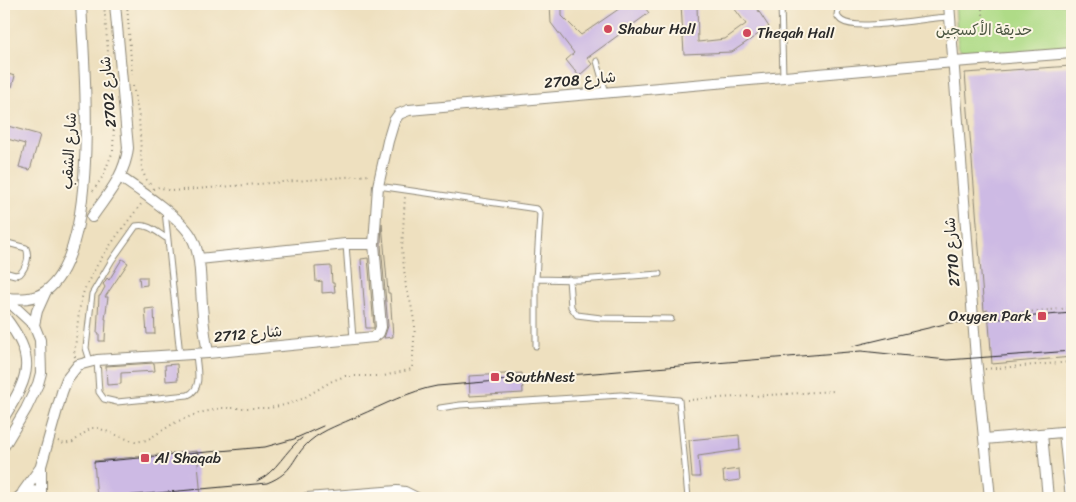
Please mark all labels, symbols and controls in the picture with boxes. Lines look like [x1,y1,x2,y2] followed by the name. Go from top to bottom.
[618,16,696,42] place label: Shabur Hall
[936,17,1032,43] park label: حديقة الأكسجين
[757,20,835,46] place label: Theqah Hall
[602,23,614,35] marker: Shabur Hall
[741,27,753,39] marker: Theqah Hall
[92,55,124,129] street label: شارع 2702
[543,64,617,96] street label: شارع 2708
[54,112,84,190] street label: شارع الشقب
[937,216,967,288] street label: شارع 2710
[949,303,1032,329] place label: Oxygen Park
[1036,310,1048,322] marker: Oxygen Park
[213,318,283,350] street label: شارع 2712
[505,364,575,390] place label: SouthNest
[489,371,501,383] marker: SouthNest
[154,445,221,471] place label: Al Shaqab
[139,452,151,464] marker: Al Shaqab

